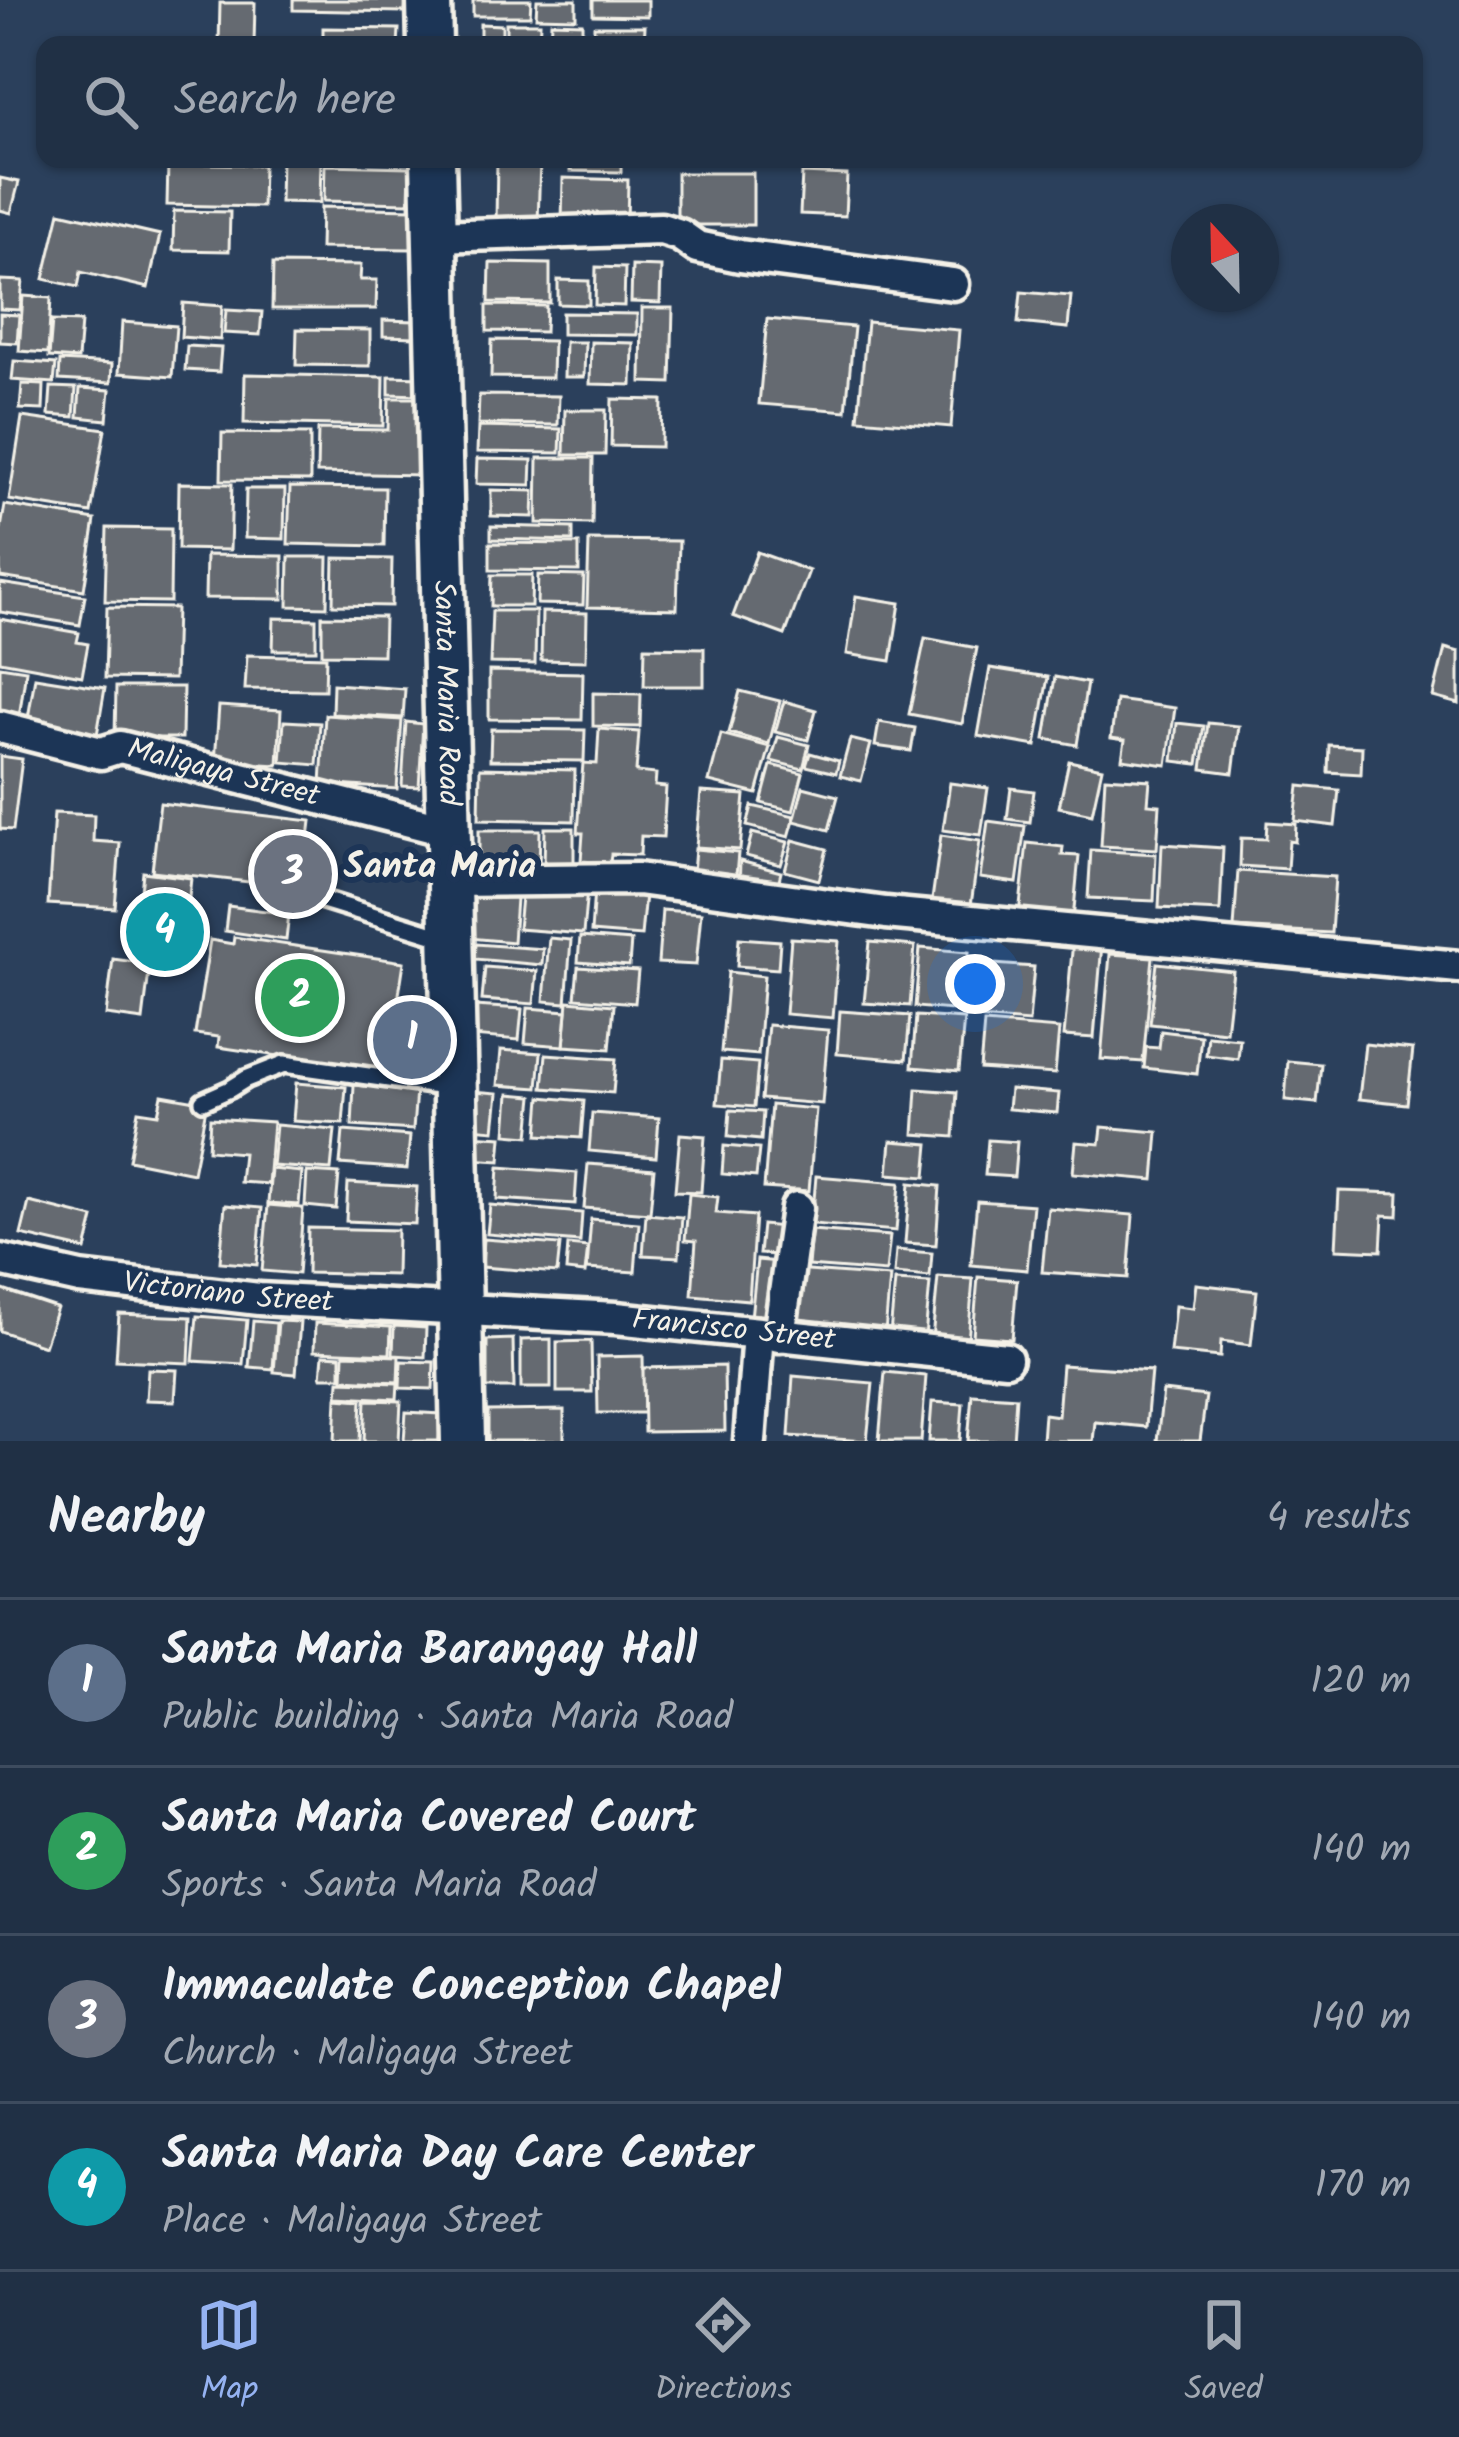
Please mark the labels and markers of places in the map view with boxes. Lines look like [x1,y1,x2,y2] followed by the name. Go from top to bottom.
[254,829,332,919] pin: 3
[126,887,204,977] pin: 4
[261,953,339,1043] pin: 2
[373,995,451,1085] pin: 1

